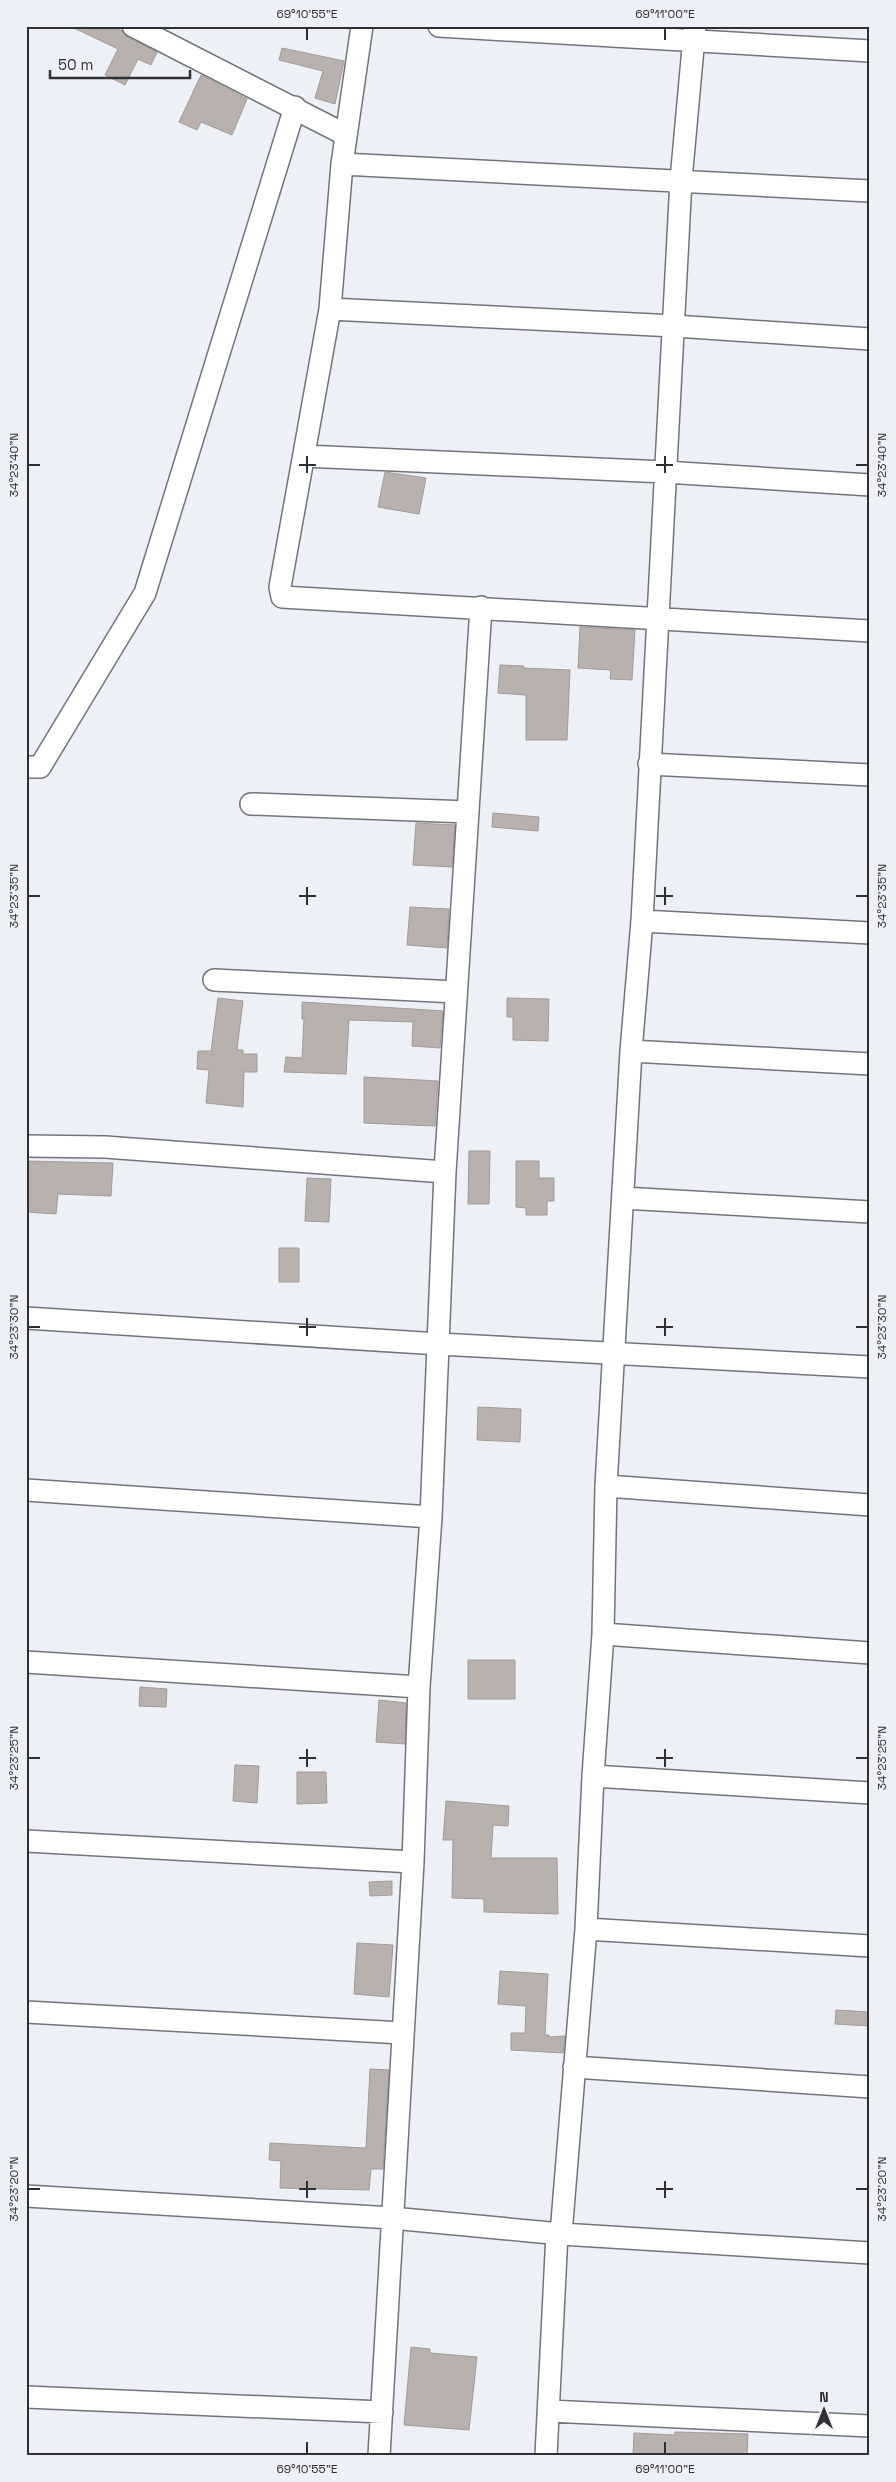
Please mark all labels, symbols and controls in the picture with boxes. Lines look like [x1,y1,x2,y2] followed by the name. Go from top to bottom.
[276,6,338,22] text: 69°10'55"E
[635,6,695,22] text: 69°11'00"E
[50,48,190,80] scale bar
[58,55,93,74] text: 50 m
[6,433,22,497] text: 34°23'40"N
[874,433,890,497] text: 34°23'40"N
[6,864,22,928] text: 34°23'35"N
[874,864,890,928] text: 34°23'35"N
[6,1295,22,1359] text: 34°23'30"N
[874,1295,890,1359] text: 34°23'30"N
[6,1726,22,1790] text: 34°23'25"N
[874,1726,890,1790] text: 34°23'25"N
[6,2157,22,2221] text: 34°23'20"N
[874,2157,890,2221] text: 34°23'20"N
[798,2384,848,2434] north arrow
[819,2388,829,2406] text: N
[276,2461,338,2477] text: 69°10'55"E
[635,2461,695,2477] text: 69°11'00"E

